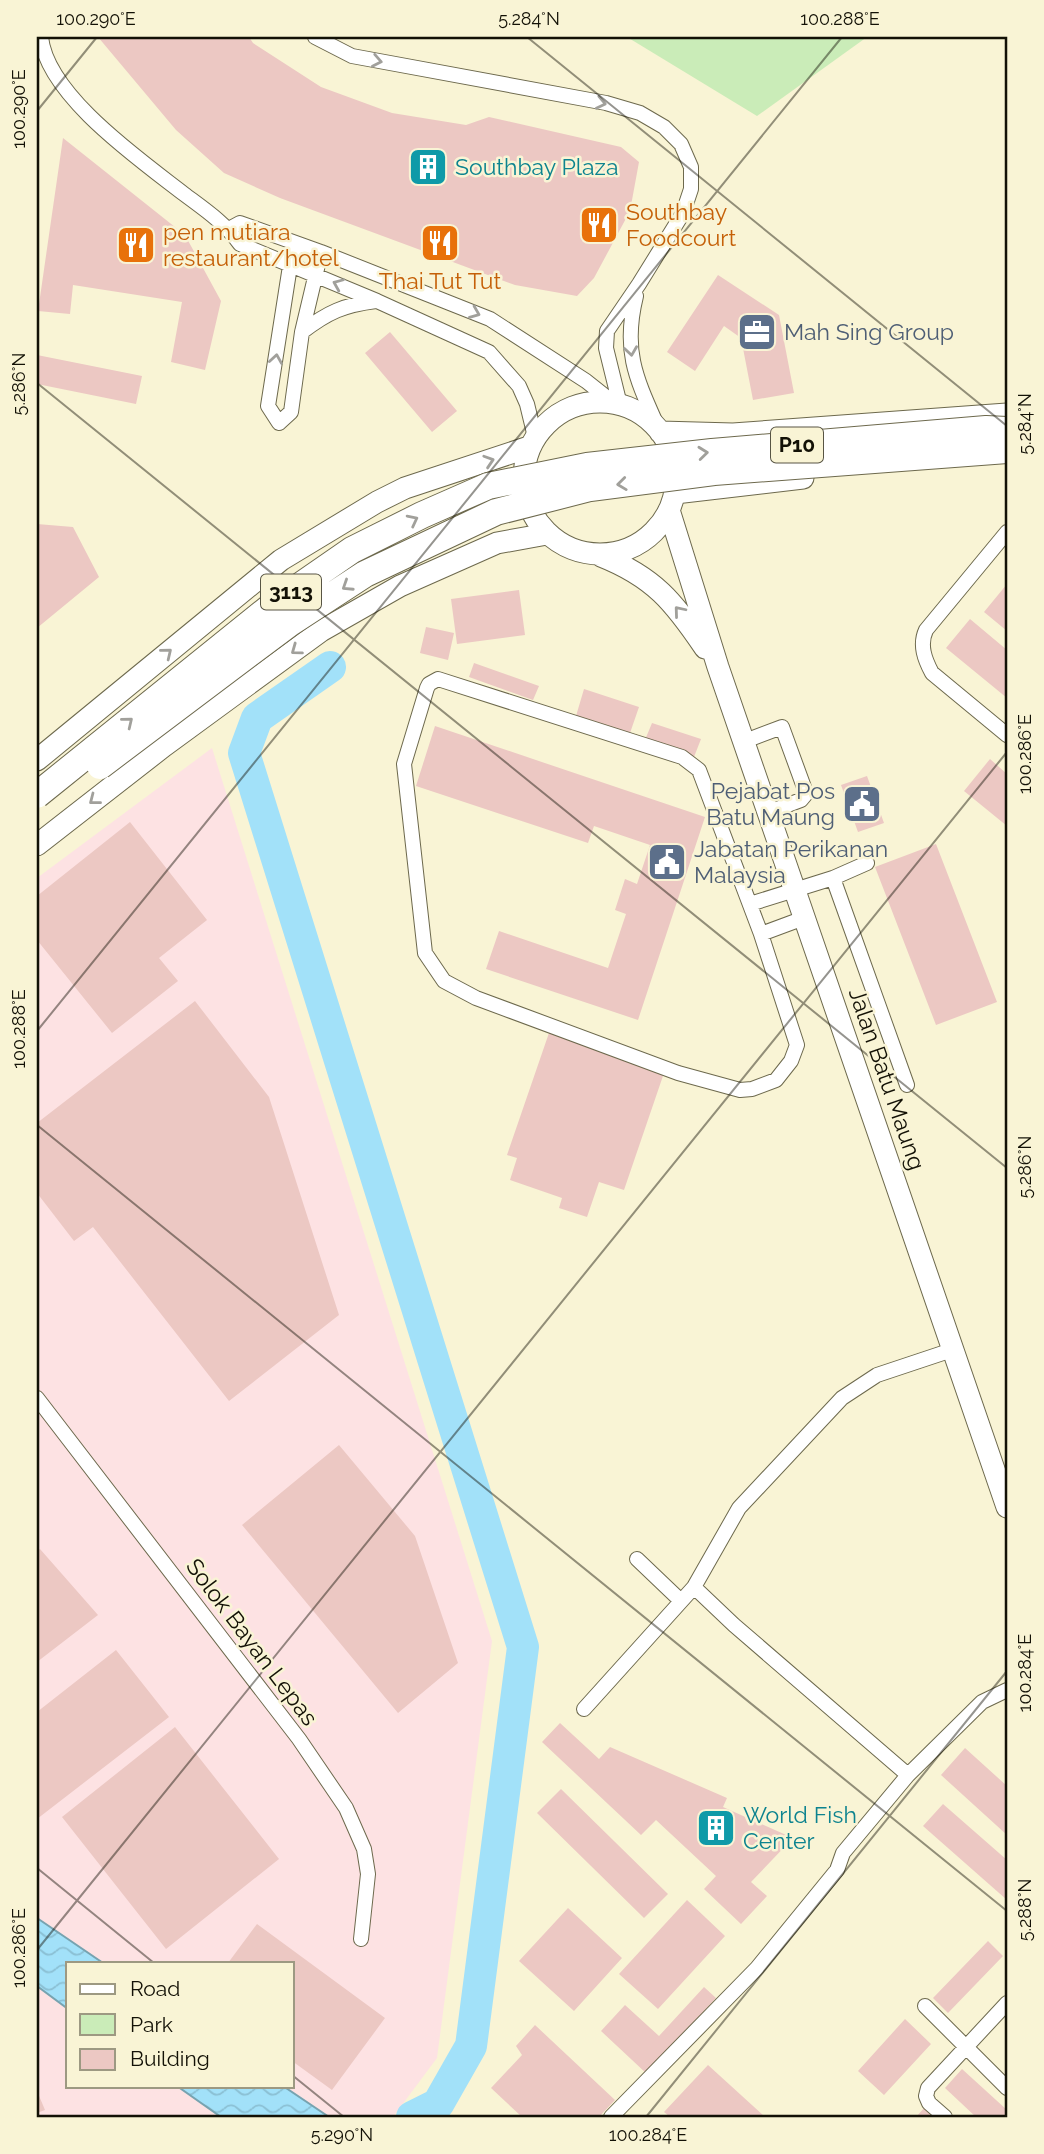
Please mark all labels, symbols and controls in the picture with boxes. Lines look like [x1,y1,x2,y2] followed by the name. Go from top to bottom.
[56,8,136,29] text: 100.290°E
[498,8,560,29] text: 5.284°N
[800,8,880,29] text: 100.288°E
[371,53,383,68] one-way arrow
[8,69,29,149] text: 100.290°E
[595,94,607,109] one-way arrow
[407,146,449,188] building icon: Southbay Plaza
[455,153,618,180] place label: Southbay Plaza
[626,198,736,251] place label: Southbay Foodcourt
[578,204,620,246] restaurant icon: Southbay Foodcourt
[163,218,340,271] place label: pen mutiara restaurant/hotel
[419,222,461,264] restaurant icon: Thai Tut Tut
[115,224,157,266] restaurant icon: pen mutiara restaurant/hotel
[379,267,501,294] place label: Thai Tut Tut
[333,279,345,293] one-way arrow
[468,305,480,319] one-way arrow
[736,311,778,353] office icon: Mah Sing Group
[784,318,954,345] place label: Mah Sing Group
[623,346,638,357] one-way arrow
[8,353,29,415] text: 5.286°N
[268,353,283,365] one-way arrow
[1014,393,1035,455] text: 5.284°N
[771,428,823,462] road number: P10
[698,446,709,461] one-way arrow
[483,454,495,469] one-way arrow
[616,476,628,491] one-way arrow
[406,514,418,528] one-way arrow
[261,574,321,610] road number: 3113
[341,578,354,591] one-way arrow
[675,607,687,620] one-way arrow
[291,641,304,654] one-way arrow
[159,649,172,661] one-way arrow
[1014,714,1035,794] text: 100.286°E
[121,717,133,730] one-way arrow
[706,777,835,830] place label: Pejabat Pos Batu Maung
[841,783,883,825] public building icon: Pejabat Pos Batu Maung
[89,792,102,805] one-way arrow
[694,835,888,888] place label: Jabatan Perikanan Malaysia
[646,841,688,883] public building icon: Jabatan Perikanan Malaysia
[844,984,931,1173] street label: Jalan Batu Maung
[8,989,29,1069] text: 100.288°E
[1014,1136,1035,1198] text: 5.286°N
[181,1553,324,1730] street label: Solok Bayan Lepas
[1014,1634,1035,1712] text: 100.284°E
[743,1801,857,1854] place label: World Fish Center
[695,1807,737,1849] building icon: World Fish Center
[1014,1879,1035,1941] text: 5.288°N
[8,1908,29,1988] text: 100.286°E
[66,1962,294,2088] legend
[130,1976,180,2001] text: Road
[130,2012,173,2037] text: Park
[130,2046,210,2071] text: Building
[311,2124,373,2145] text: 5.290°N
[609,2124,687,2145] text: 100.284°E

